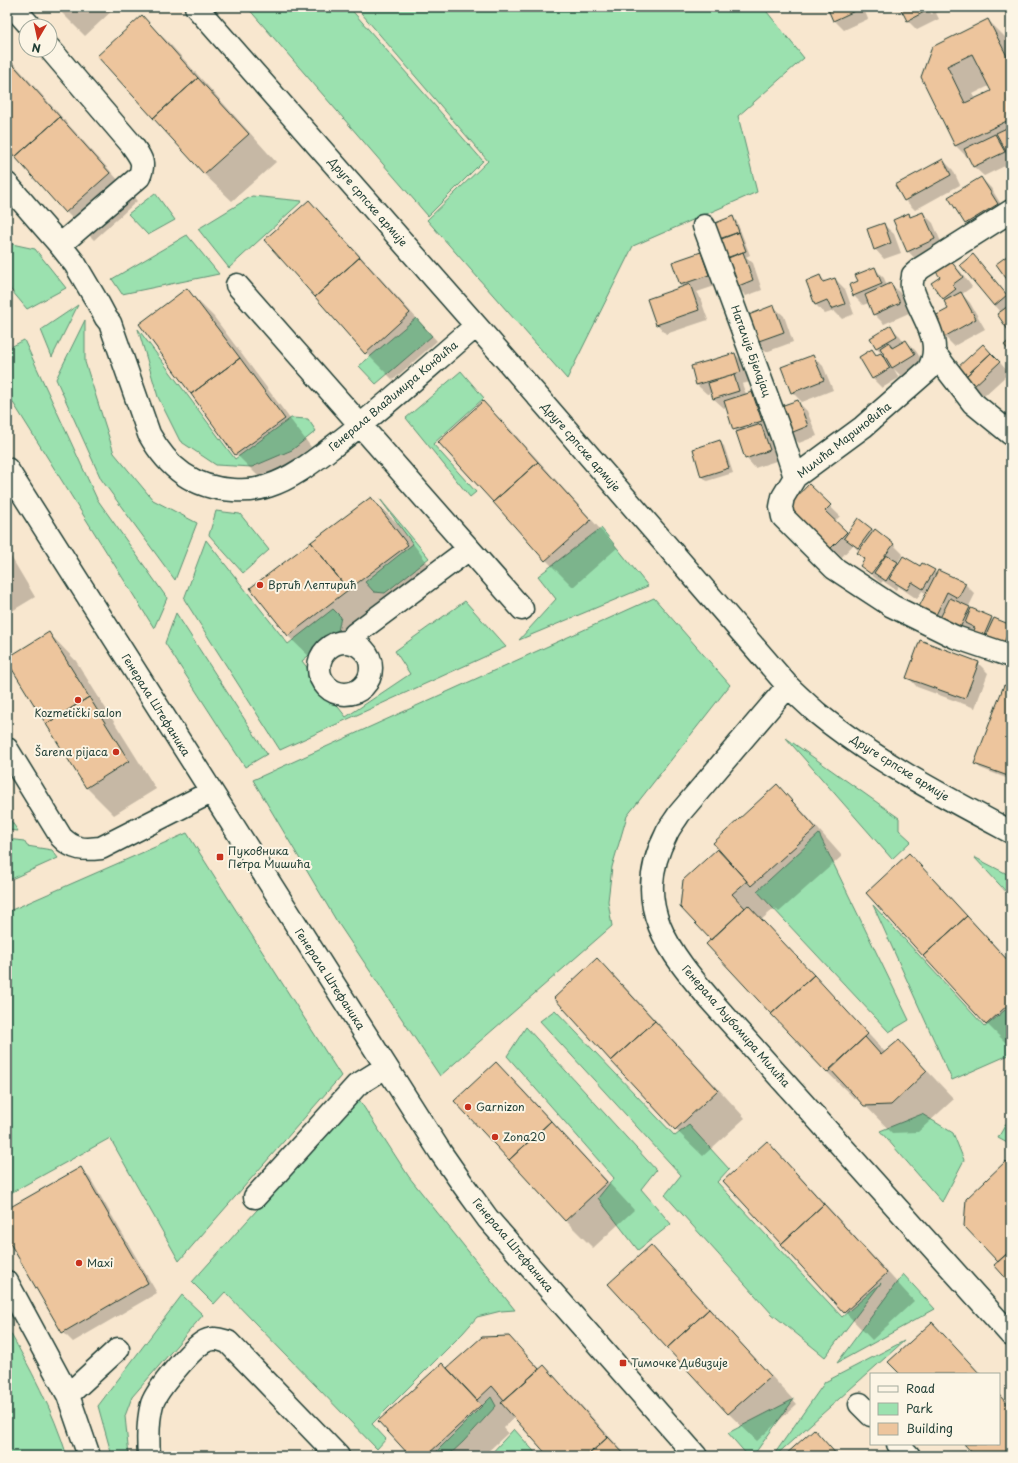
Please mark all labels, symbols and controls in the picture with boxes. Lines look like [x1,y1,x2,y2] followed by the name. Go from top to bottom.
[18,18,58,58] north arrow
[30,39,42,57] text: N
[324,153,412,250] street label: Друге српске армије
[727,303,776,400] street label: Наталије Бјелајац
[324,336,461,455] street label: Генерала Владимира Кондића
[793,397,894,482] street label: Милића Мариновића
[537,398,625,495] street label: Друге српске армије
[268,576,356,593] place label: Вртић Лептирић
[255,580,265,590] marker: Вртић Лептирић
[118,650,195,759] street label: Генерала Штефаника
[73,695,83,705] marker: Kozmetički salon
[34,704,122,721] place label: Kozmetički salon
[847,730,953,805] street label: Друге српске армије
[35,743,108,760] place label: Šarena pijaca
[111,747,121,757] marker: Šarena pijaca
[228,842,310,872] place label: Пуковника Петра Мишића
[215,852,225,862] marker: Пуковника Петра Мишића
[291,925,370,1033] street label: Генерала Штефаника
[678,961,795,1091] street label: Генерала Љубомира Милића
[476,1098,525,1115] place label: Garnizon
[463,1102,473,1112] marker: Garnizon
[503,1128,546,1145] place label: Zona20
[490,1132,500,1142] marker: Zona20
[469,1194,558,1295] street label: Генерала Штефаника
[87,1254,113,1271] place label: Maxi
[74,1258,84,1268] marker: Maxi
[631,1354,728,1371] place label: Тимочке Дивизије
[618,1358,628,1368] marker: Тимочке Дивизије
[870,1373,1000,1445] legend
[906,1379,935,1397] text: Road
[906,1399,933,1417] text: Park
[906,1419,953,1437] text: Building

